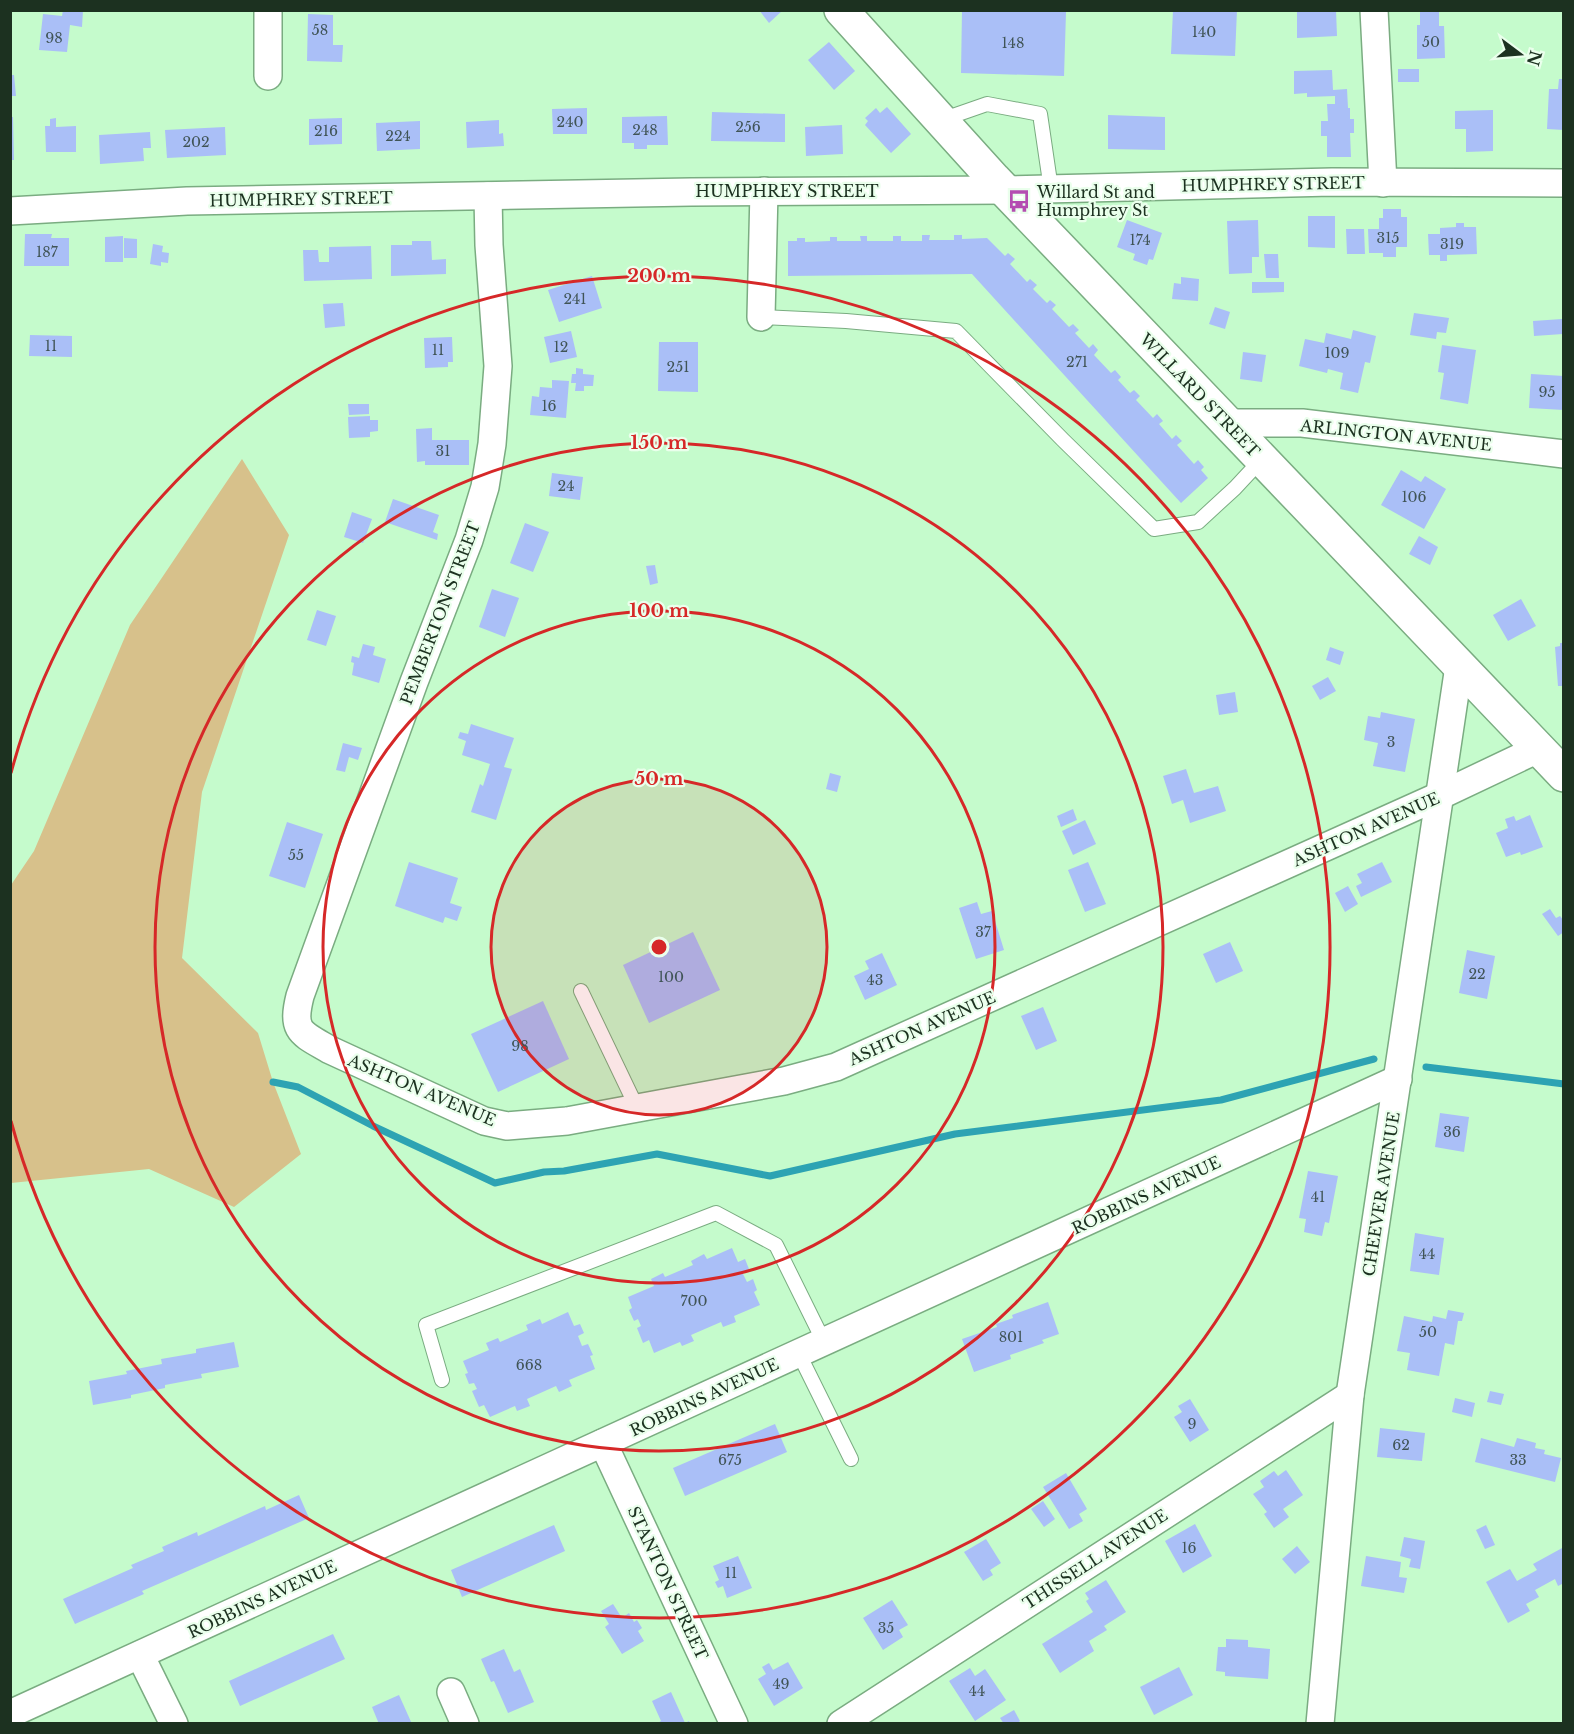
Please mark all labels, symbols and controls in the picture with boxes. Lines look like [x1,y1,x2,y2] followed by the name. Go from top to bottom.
[312,21,328,39] house number: 58
[1192,23,1216,41] house number: 140
[1490,24,1550,84] north arrow
[45,29,63,47] house number: 98
[1422,33,1440,51] house number: 50
[1002,34,1024,52] house number: 148
[1523,48,1546,68] text: N
[557,113,583,131] house number: 240
[735,118,761,136] house number: 256
[632,121,658,139] house number: 248
[314,122,338,140] house number: 216
[385,127,411,145] house number: 224
[182,133,210,151] house number: 202
[1181,172,1365,196] street label: HUMPHREY STREET
[695,181,879,201] street label: HUMPHREY STREET
[1036,182,1155,220] place label: Willard St and Humphrey St
[209,187,393,211] street label: HUMPHREY STREET
[1006,188,1032,214] bus stop icon: Willard St and Humphrey St
[1377,229,1399,247] house number: 315
[1129,231,1151,249] house number: 174
[1440,235,1464,253] house number: 319
[36,243,59,261] house number: 187
[627,265,691,287] text: 200 m
[563,290,587,308] house number: 241
[1135,328,1264,461] street label: WILLARD STREET
[45,337,57,355] house number: 11
[554,338,568,356] house number: 12
[432,341,444,359] house number: 11
[1324,344,1350,362] house number: 109
[1066,353,1088,371] house number: 271
[667,358,689,376] house number: 251
[1539,383,1556,401] house number: 95
[541,397,557,415] house number: 16
[1298,415,1493,455] street label: ARLINGTON AVENUE
[631,432,688,454] text: 150 m
[436,442,450,460] house number: 31
[558,477,574,495] house number: 24
[1401,488,1427,506] house number: 106
[396,519,484,707] street label: PEMBERTON STREET
[629,600,689,622] text: 100 m
[1387,733,1395,751] house number: 3
[635,768,684,790] text: 50 m
[1289,788,1443,871] street label: ASHTON AVENUE
[288,846,304,864] house number: 55
[975,923,992,941] house number: 37
[649,937,669,957] centre of rings
[1468,965,1486,983] house number: 22
[658,968,684,986] house number: 100
[867,971,883,989] house number: 43
[845,987,999,1070] street label: ASHTON AVENUE
[511,1037,529,1055] house number: 98
[344,1049,499,1130] street label: ASHTON AVENUE
[1358,1110,1404,1278] street label: CHEEVER AVENUE
[1443,1123,1461,1141] house number: 36
[1068,1152,1224,1238] street label: ROBBINS AVENUE
[1311,1188,1325,1206] house number: 41
[1419,1245,1435,1263] house number: 44
[680,1292,708,1310] house number: 700
[1419,1323,1437,1341] house number: 50
[999,1328,1023,1346] house number: 801
[626,1354,782,1440] street label: ROBBINS AVENUE
[516,1356,542,1374] house number: 668
[1187,1415,1197,1433] house number: 9
[1392,1436,1410,1454] house number: 62
[718,1451,742,1469] house number: 675
[1509,1451,1527,1469] house number: 33
[624,1503,712,1663] street label: STANTON STREET
[1019,1505,1171,1613] street label: THISSELL AVENUE
[1181,1539,1197,1557] house number: 16
[184,1556,340,1642] street label: ROBBINS AVENUE
[725,1564,737,1582] house number: 11
[878,1619,894,1637] house number: 35
[772,1675,790,1693] house number: 49
[969,1682,985,1700] house number: 44

